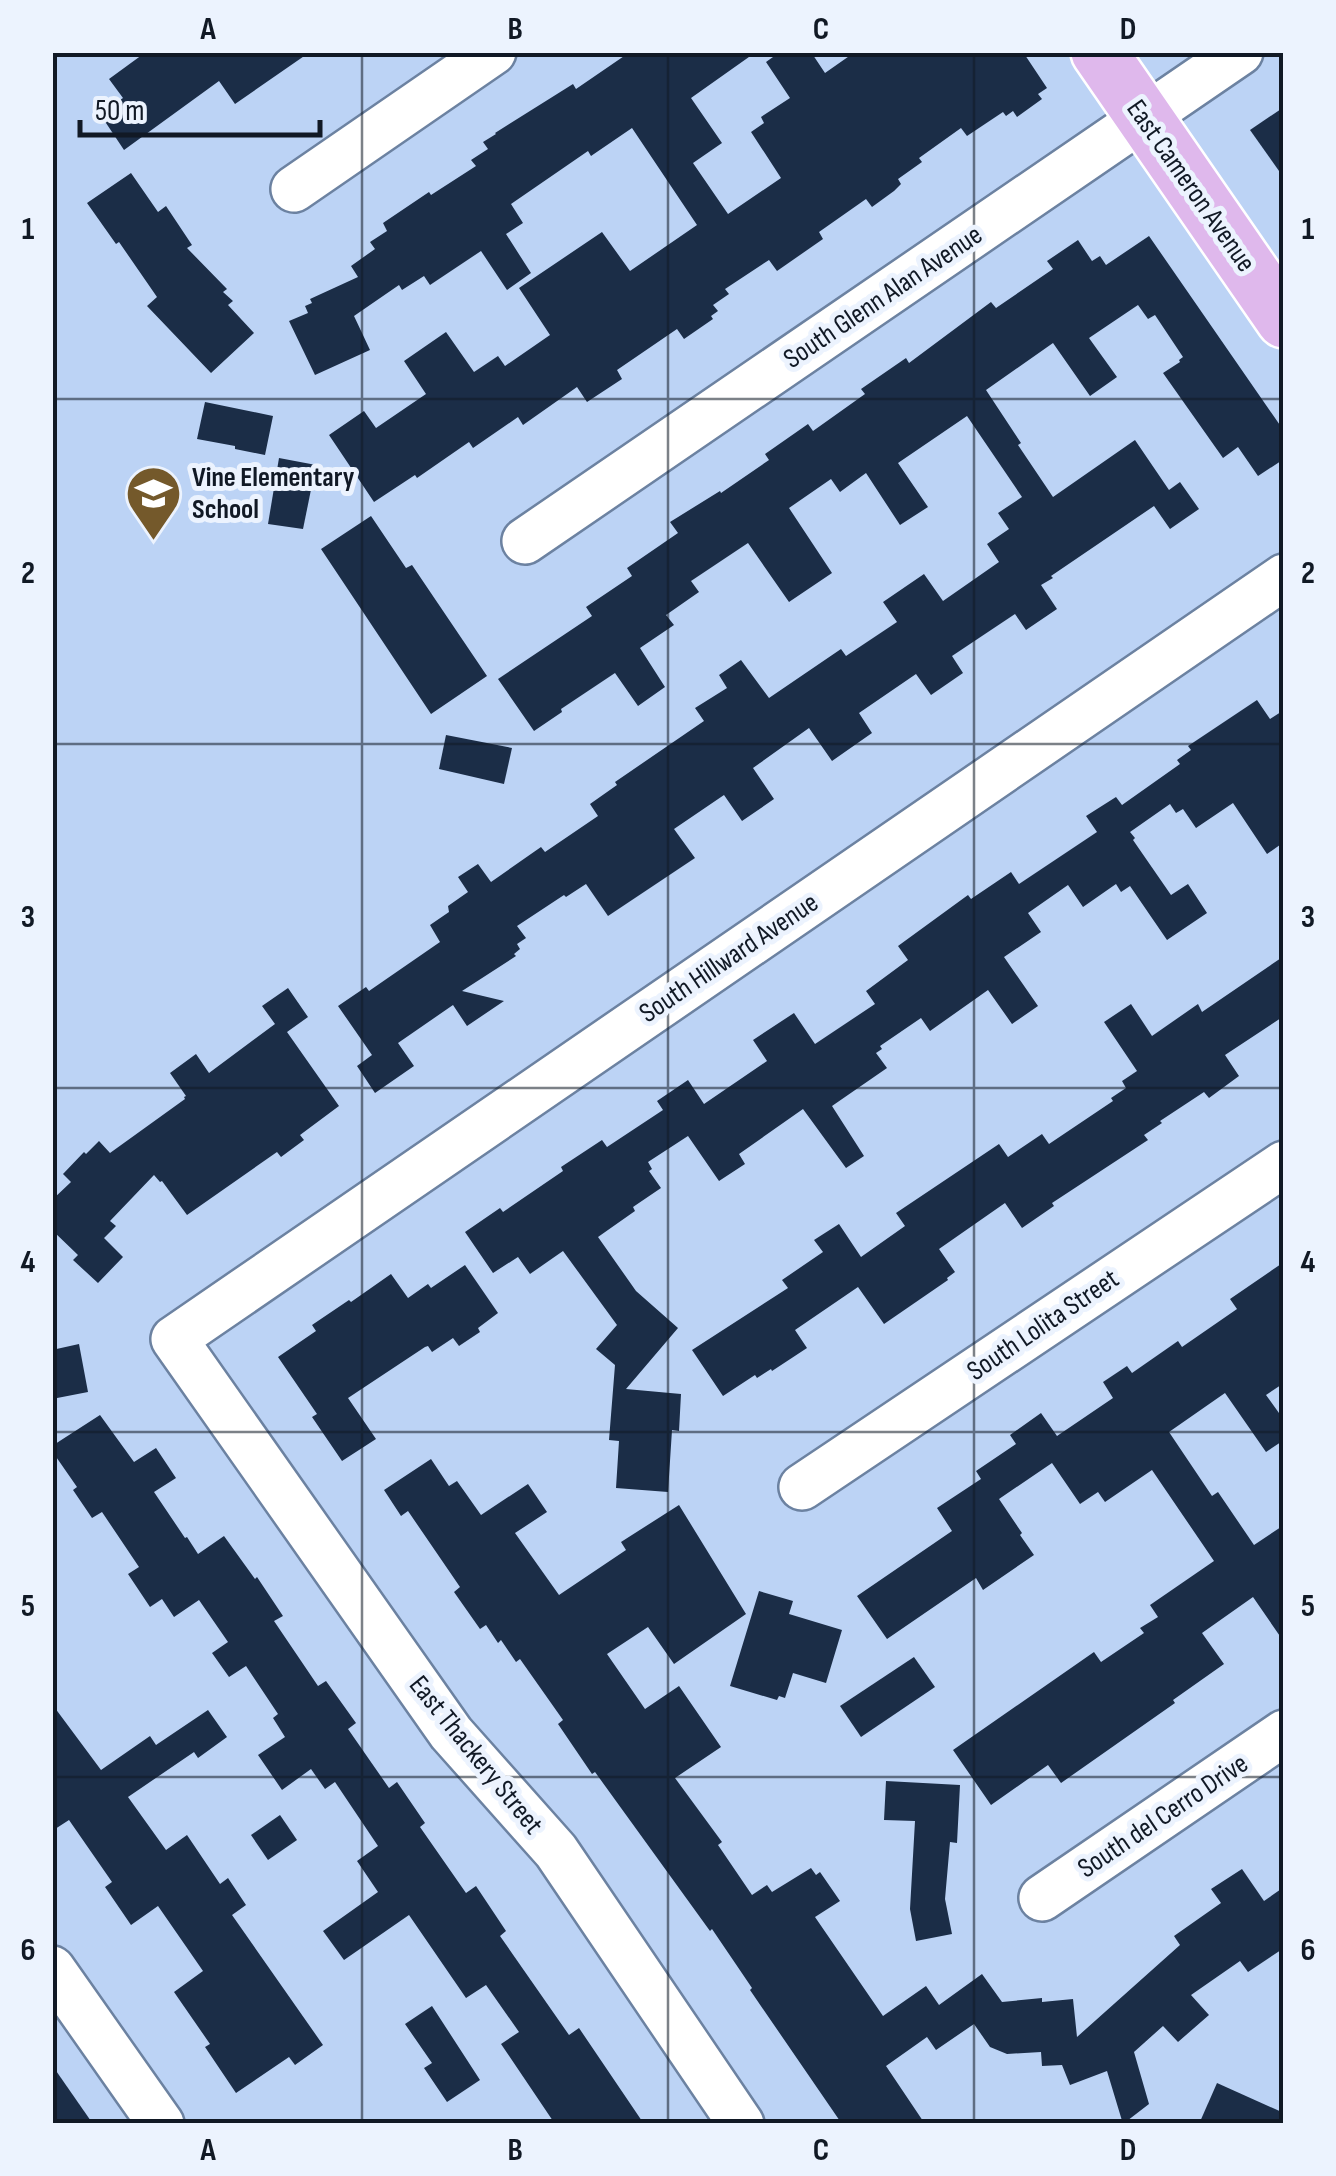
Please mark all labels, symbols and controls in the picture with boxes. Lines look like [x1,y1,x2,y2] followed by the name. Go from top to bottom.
[199,10,216,49] text: A
[507,10,523,49] text: B
[813,10,829,49] text: C
[1120,10,1136,49] text: D
[80,75,320,137] scale bar
[95,93,144,129] text: 50 m
[1120,94,1262,278] street label: East Cameron Avenue
[22,210,35,249] text: 1
[1302,210,1315,249] text: 1
[777,218,989,376] street label: South Glenn Alan Avenue
[192,461,355,526] place label: Vine Elementary School
[123,463,183,542] school or university icon: Vine Elementary School
[21,554,35,593] text: 2
[1301,554,1315,593] text: 2
[633,886,825,1030] street label: South Hillward Avenue
[21,898,35,937] text: 3
[1301,898,1315,937] text: 3
[21,1243,36,1282] text: 4
[1301,1243,1316,1282] text: 4
[961,1262,1125,1388] street label: South Lolita Street
[21,1587,35,1626] text: 5
[1301,1587,1315,1626] text: 5
[402,1669,550,1841] street label: East Thackery Street
[1072,1747,1254,1885] street label: South del Cerro Drive
[20,1931,36,1970] text: 6
[1300,1931,1316,1970] text: 6
[199,2131,216,2170] text: A
[507,2131,523,2170] text: B
[813,2131,829,2170] text: C
[1120,2131,1136,2170] text: D

